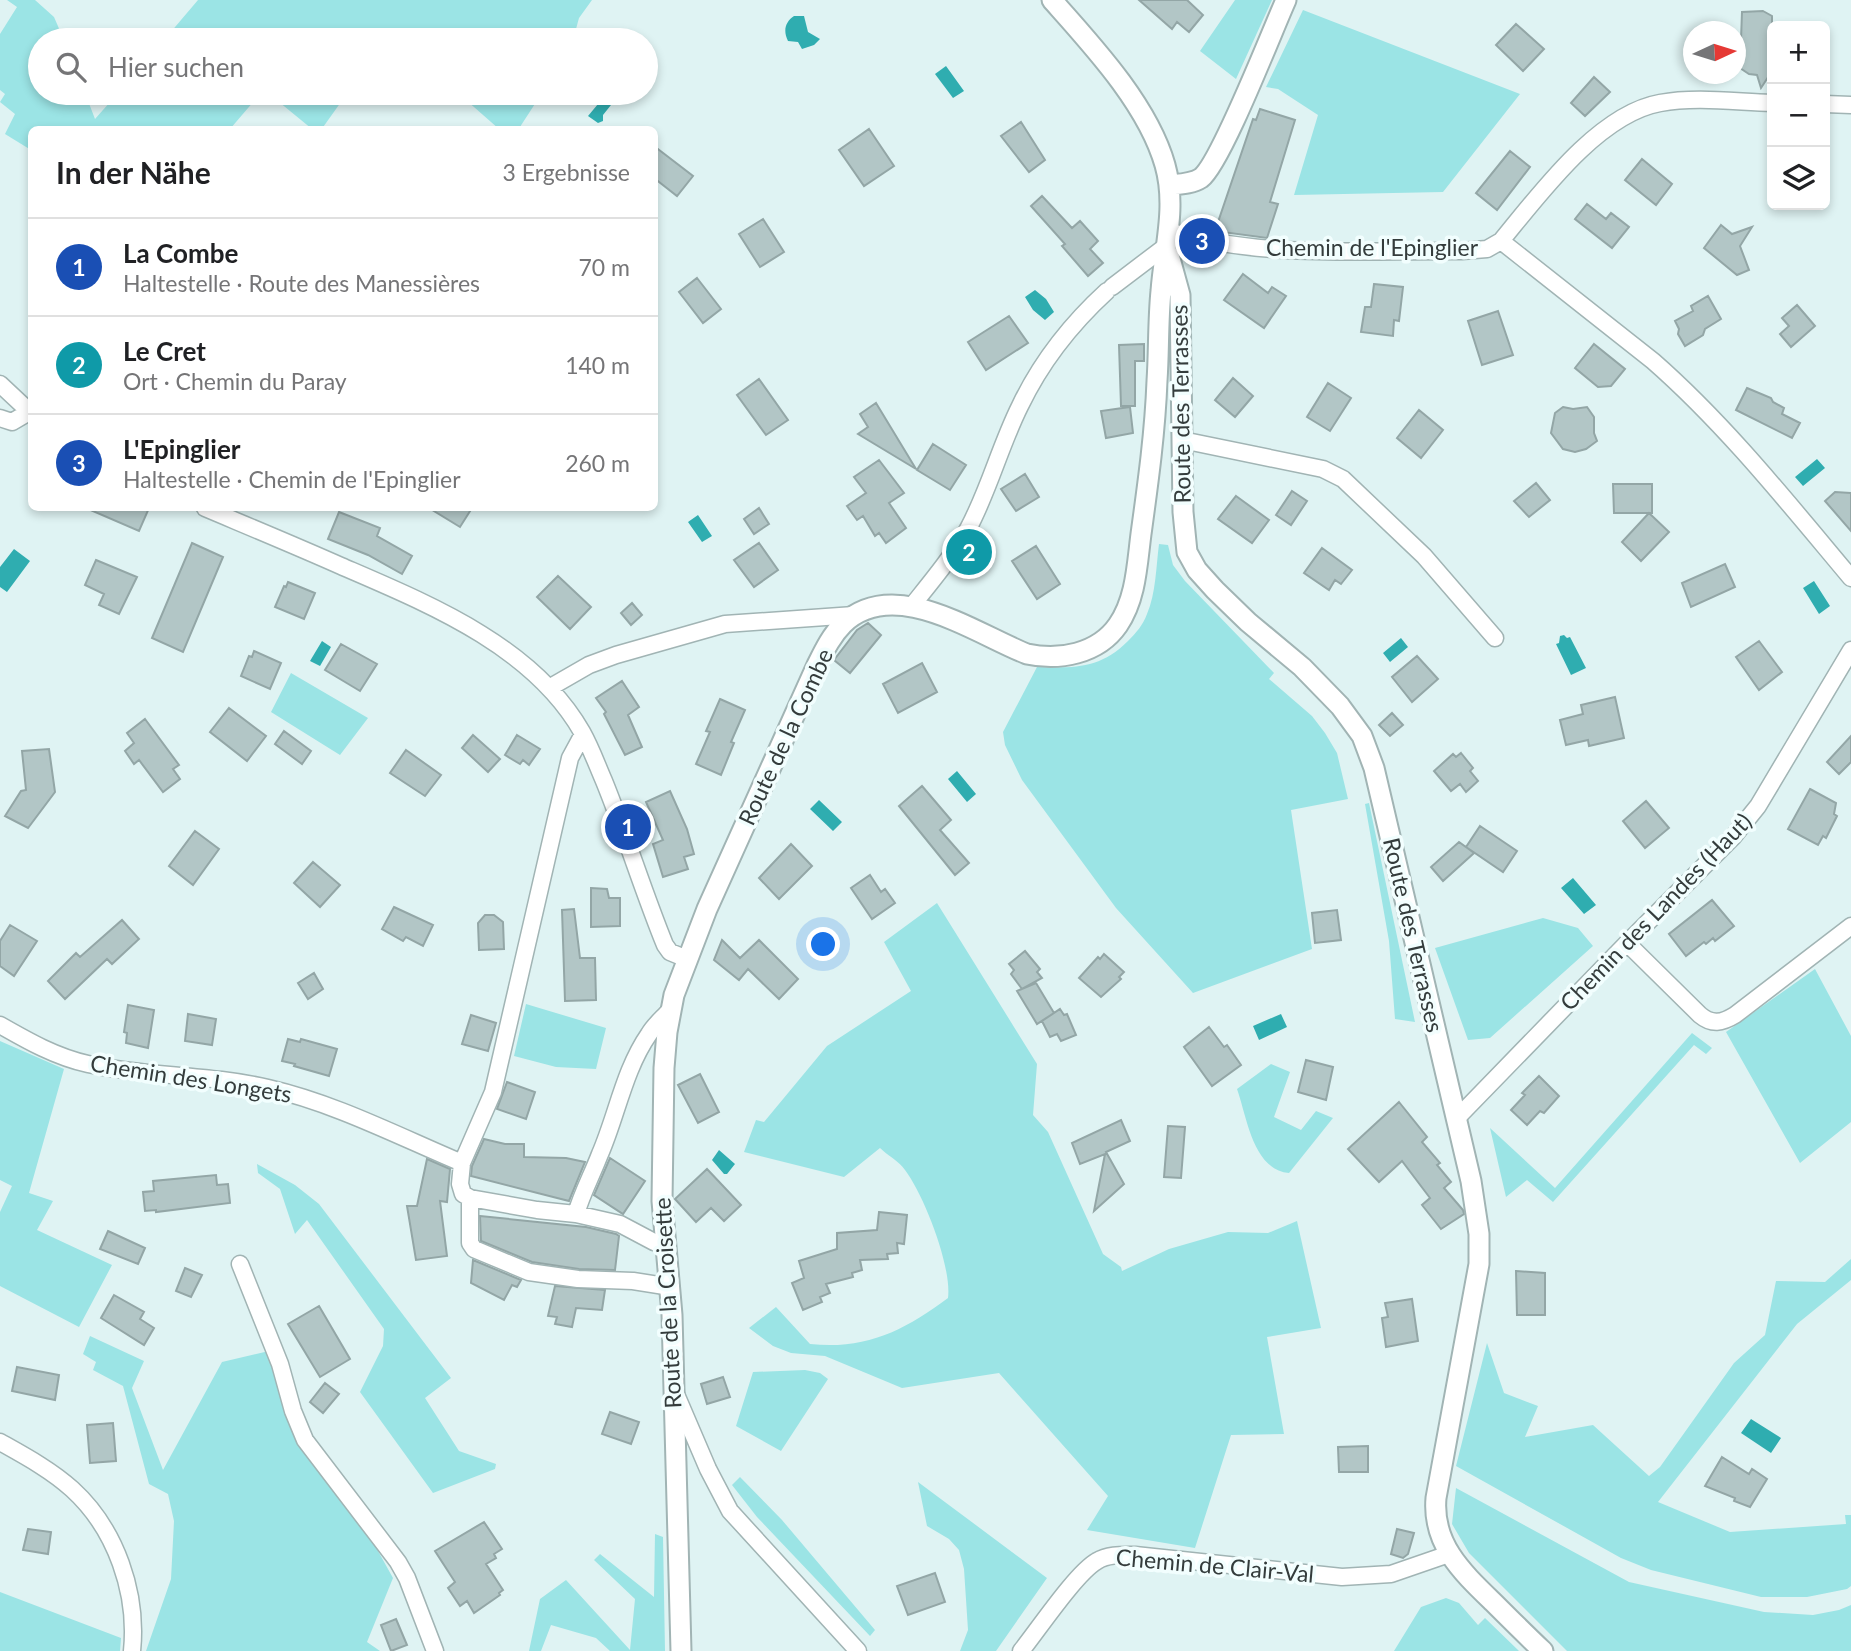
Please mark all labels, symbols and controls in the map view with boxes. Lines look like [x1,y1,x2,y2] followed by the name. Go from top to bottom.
[1683,21,1746,84] north arrow
[1767,21,1830,210] map controls
[1767,21,1830,84] button: +
[28,28,658,105] search box
[52,48,90,86] icon: search
[108,51,244,83] text: Hier suchen
[1767,84,1830,147] button: −
[1767,147,1830,210] button: layers
[56,154,211,190] text: In der Nähe
[502,158,630,186] text: 3 Ergebnisse
[1179,215,1225,267] pin: 3
[1266,233,1479,261] street label: Chemin de l'Epinglier
[123,237,238,269] text: La Combe
[72,253,86,281] text: 1
[579,253,630,281] text: 70 m
[123,269,480,297] text: Haltestelle · Route des Manessières
[1164,304,1196,504] street label: Route des Terrasses
[123,335,206,367] text: Le Cret
[72,351,86,379] text: 2
[565,351,630,379] text: 140 m
[123,367,347,395] text: Ort · Chemin du Paray
[123,433,240,465] text: L'Epinglier
[72,449,86,477] text: 3
[565,449,630,477] text: 260 m
[123,465,461,493] text: Haltestelle · Chemin de l'Epinglier
[946,526,992,578] pin: 2
[732,644,838,829] street label: Route de la Combe
[605,801,651,853] pin: 1
[1554,807,1757,1016] street label: Chemin des Landes (Haut)
[1378,835,1450,1035] street label: Route des Terrasses
[806,927,840,961] your location
[89,1048,294,1108] street label: Chemin des Longets
[647,1197,687,1409] street label: Route de la Croisette
[1115,1542,1315,1588] street label: Chemin de Clair-Val

